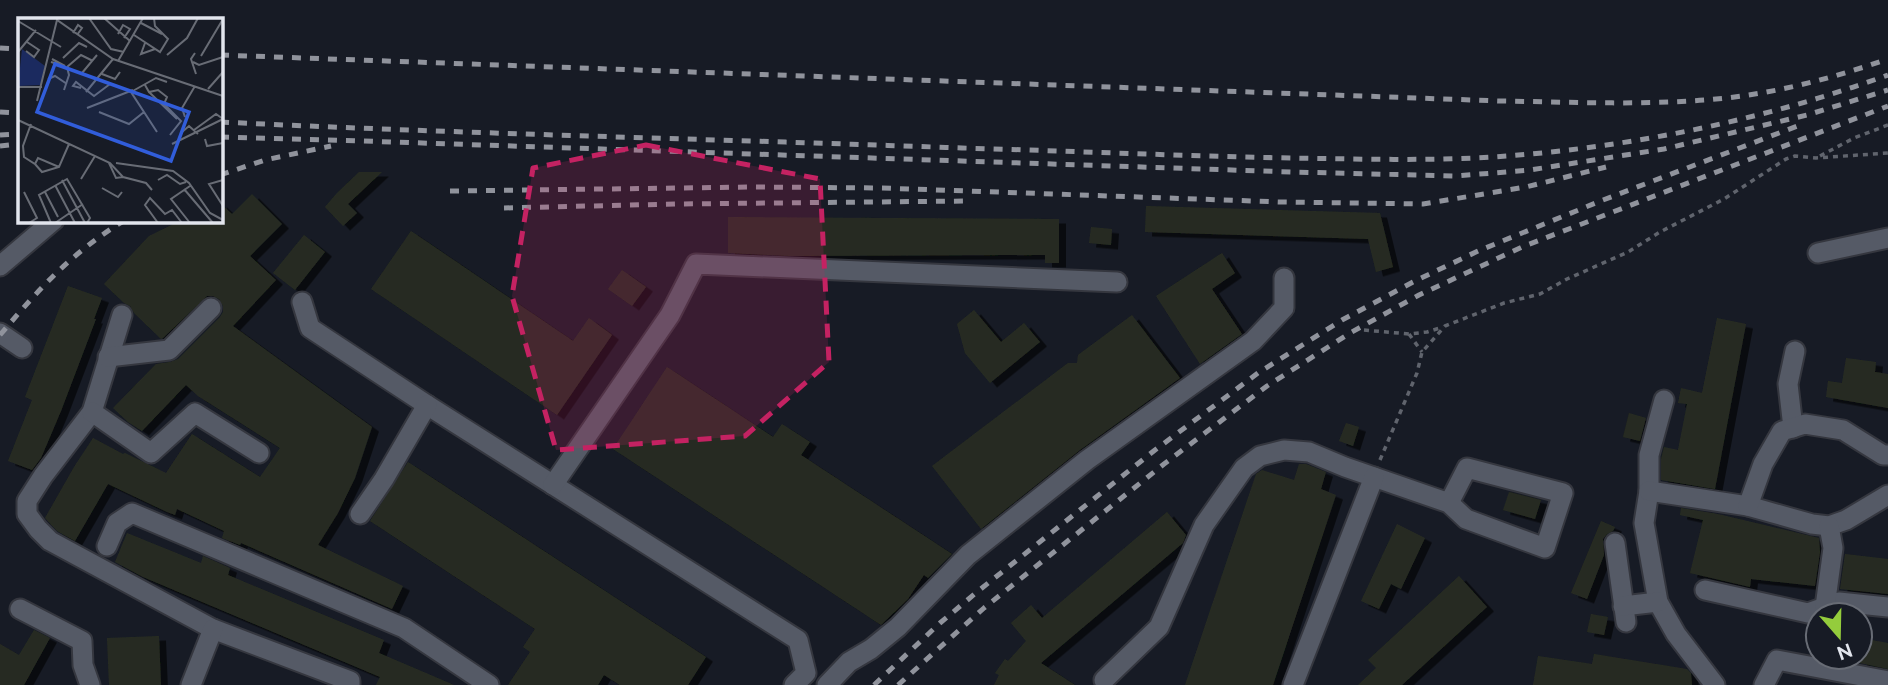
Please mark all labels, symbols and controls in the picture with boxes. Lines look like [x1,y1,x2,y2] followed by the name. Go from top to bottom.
[18,18,222,222] inset map
[1804,601,1874,671] north arrow
[1834,639,1855,665] text: N

